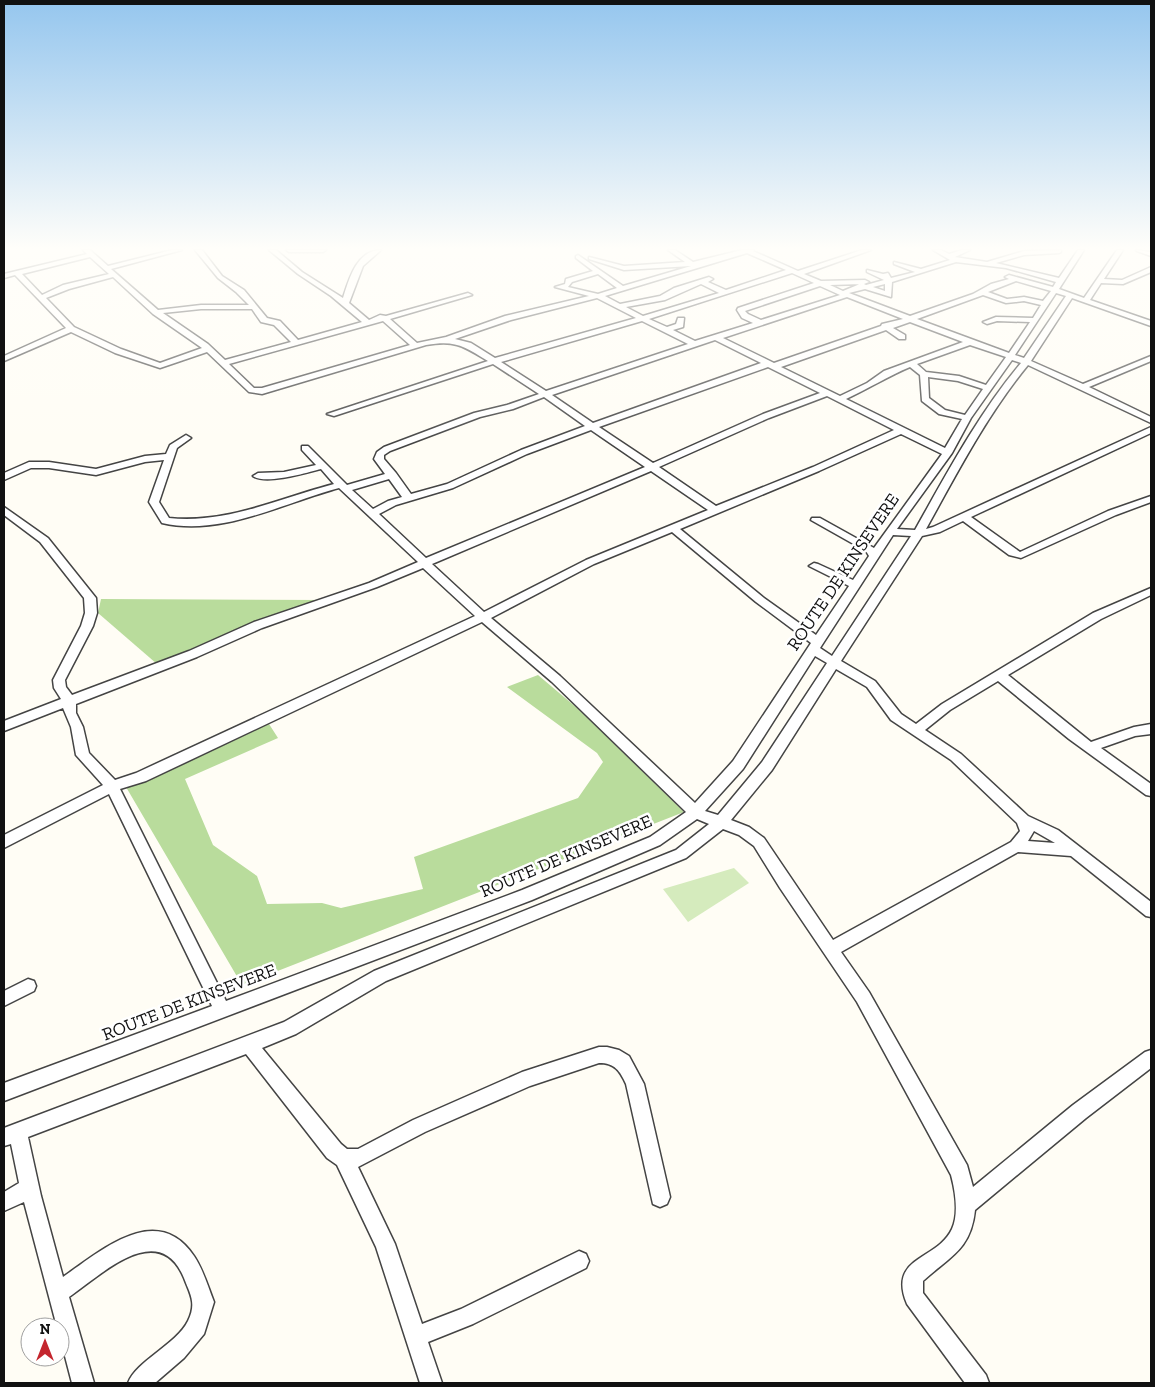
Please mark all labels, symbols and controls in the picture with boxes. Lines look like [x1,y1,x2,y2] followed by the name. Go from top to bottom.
[782,489,904,655] street label: ROUTE DE KINSEVERE
[477,810,655,902] street label: ROUTE DE KINSEVERE
[99,959,279,1045] street label: ROUTE DE KINSEVERE
[20,1317,70,1367] north arrow
[40,1321,51,1338] text: N

